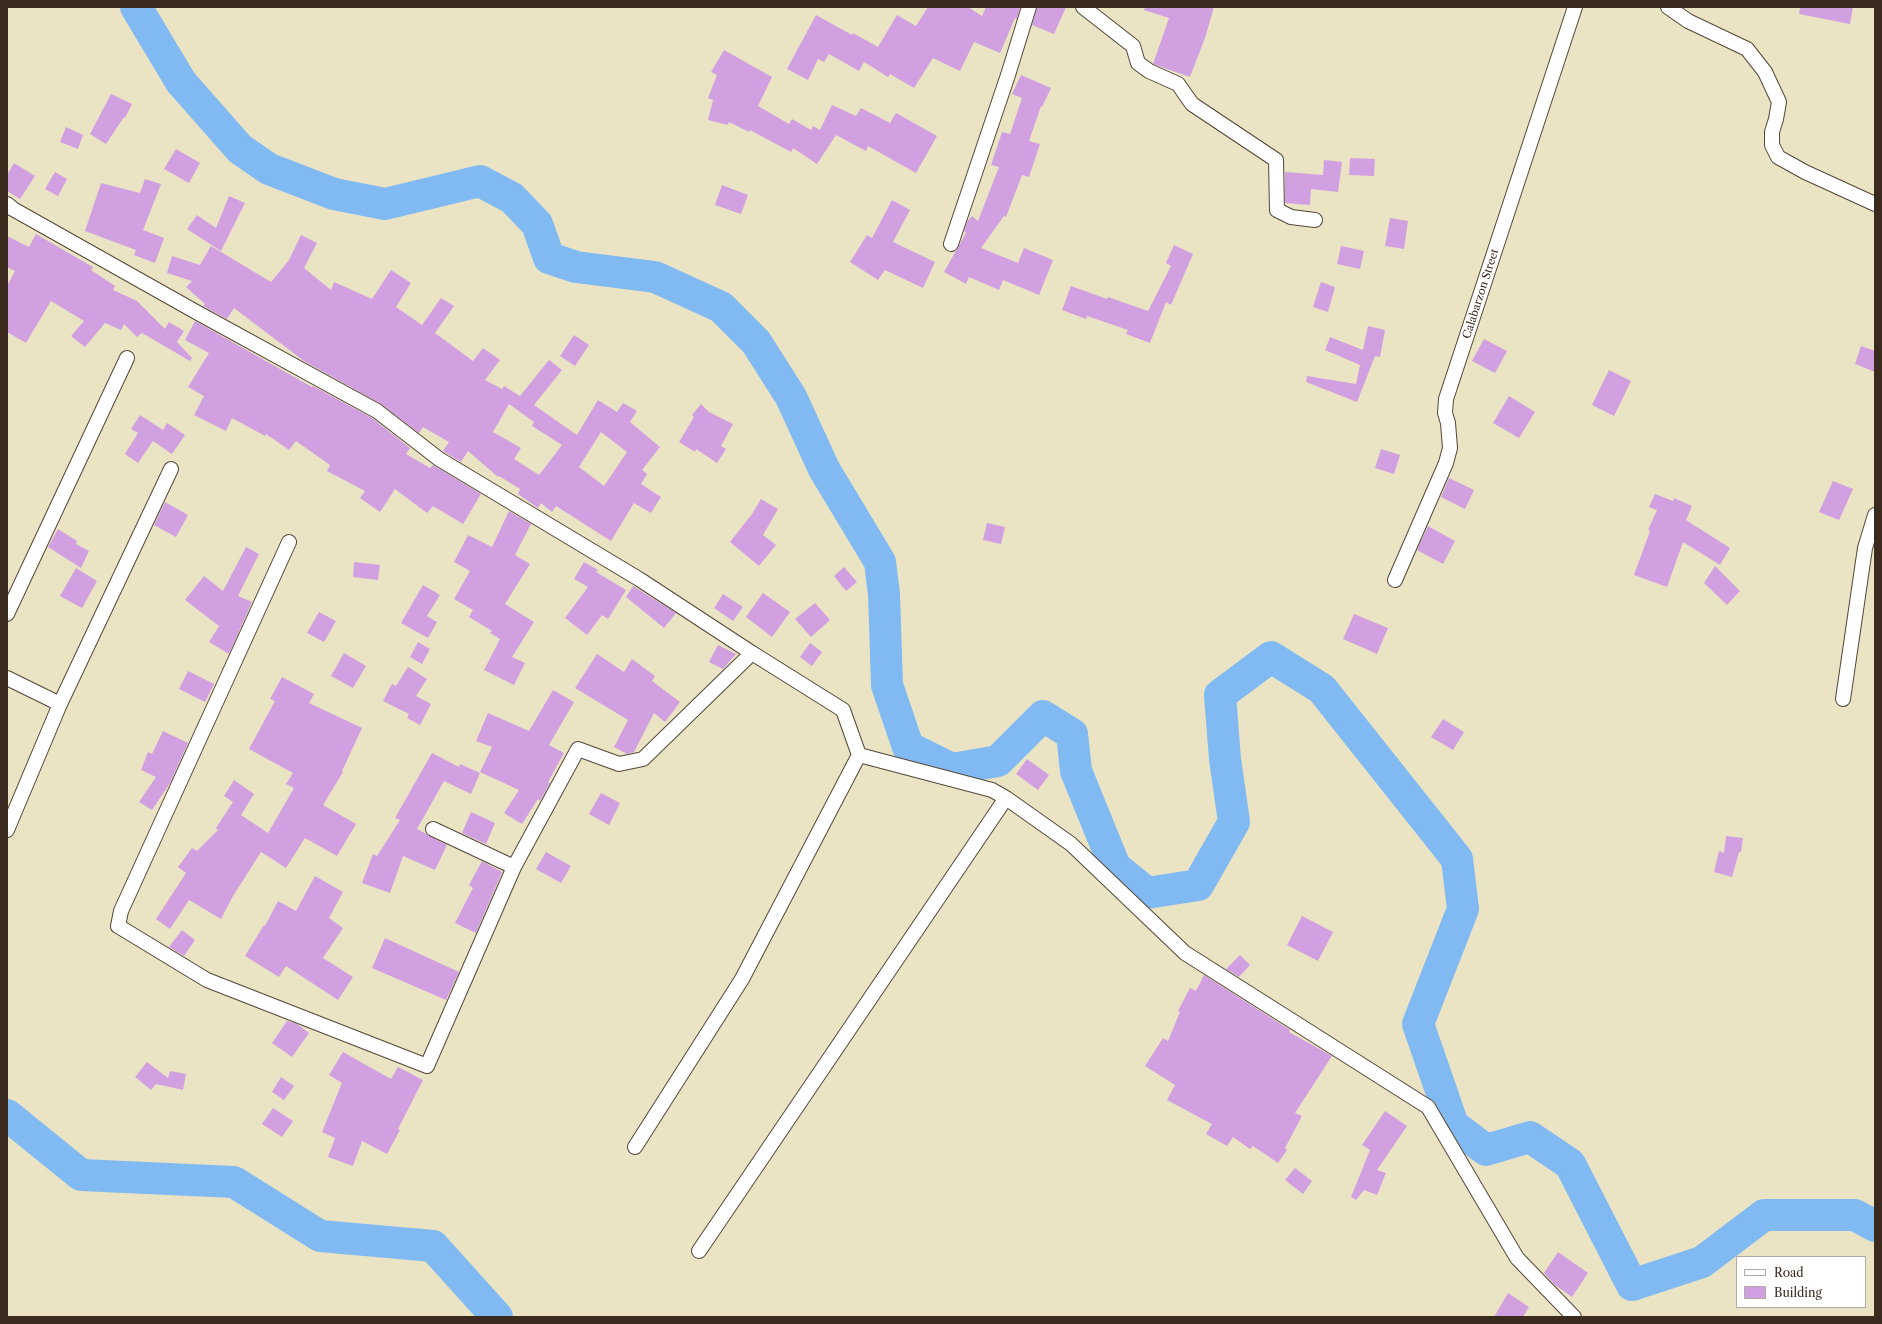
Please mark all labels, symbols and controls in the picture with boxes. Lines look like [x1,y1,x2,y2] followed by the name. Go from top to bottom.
[1460,247,1502,341] street label: Calabarzon Street
[1736,1256,1866,1308] legend
[1774,1265,1804,1280] text: Road
[1774,1285,1822,1300] text: Building

